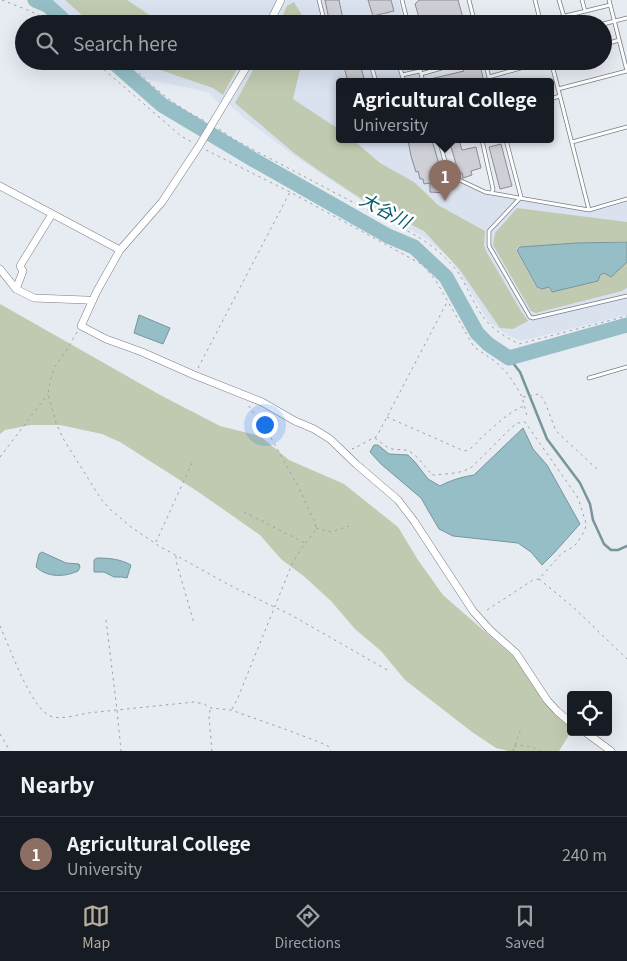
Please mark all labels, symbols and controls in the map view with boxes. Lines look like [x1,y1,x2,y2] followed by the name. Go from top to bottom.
[15,15,612,70] search box
[33,29,61,57] icon: search
[73,29,177,56] text: Search here
[336,78,554,143] popup
[353,85,537,112] text: Agricultural College
[353,112,428,136] text: University
[429,160,461,201] pin: 1
[356,185,418,234] water label: 大谷川
[252,412,278,438] your location
[567,691,612,736] map controls
[567,691,612,736] button: locate
[20,769,94,799] text: Nearby
[67,829,251,856] text: Agricultural College
[31,842,41,866] text: 1
[562,842,607,866] text: 240 m
[67,856,142,880] text: University
[82,902,110,952] tab: Map
[274,902,341,952] tab: Directions
[505,902,545,952] tab: Saved

